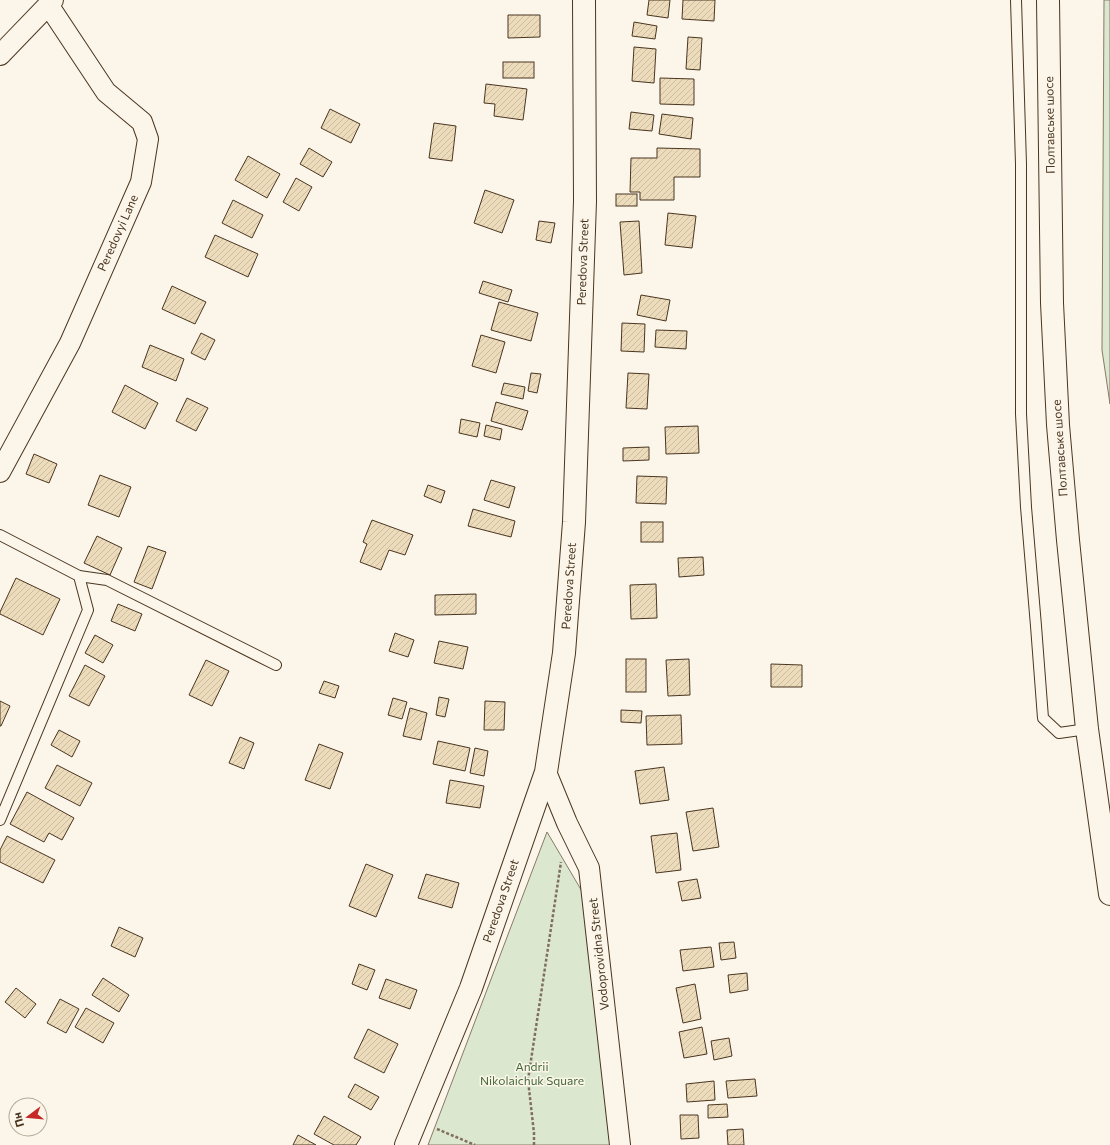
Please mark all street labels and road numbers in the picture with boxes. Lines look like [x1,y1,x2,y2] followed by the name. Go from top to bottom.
[1041,76,1057,174] street label: Полтавське шосе
[94,192,140,273] street label: Peredovyi Lane
[573,218,591,306] street label: Peredova Street
[1049,399,1069,497] street label: Полтавське шосе
[558,542,578,630] street label: Peredova Street
[479,857,521,944] street label: Peredova Street
[585,897,611,1011] street label: Vodoprovidna Street

